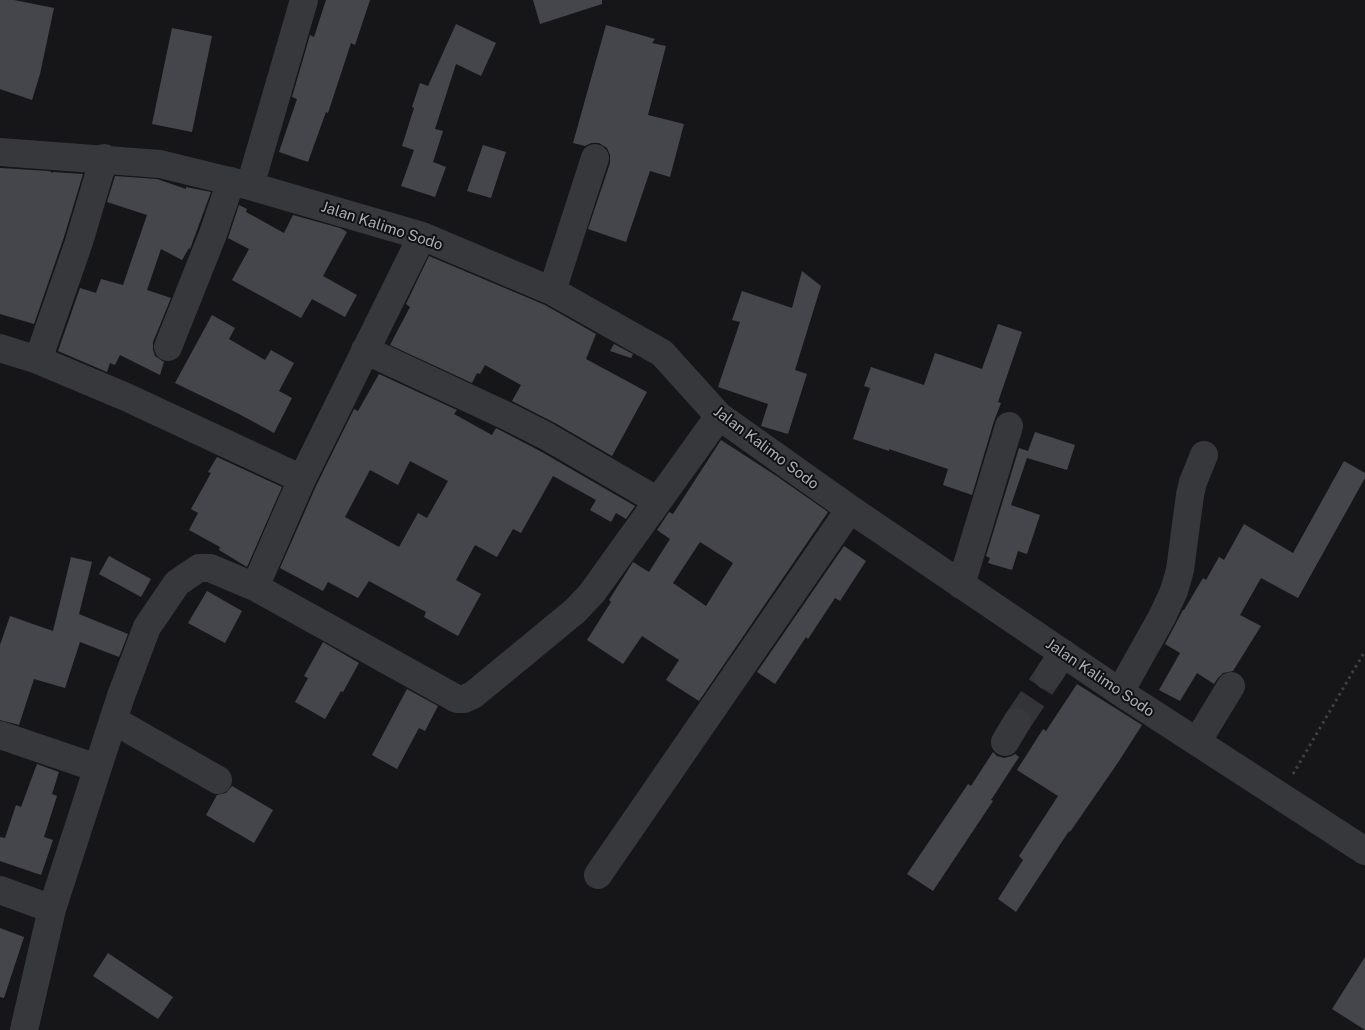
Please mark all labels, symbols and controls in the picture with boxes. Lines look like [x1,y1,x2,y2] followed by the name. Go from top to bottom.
[319,198,445,254] street label: Jalan Kalimo Sodo
[710,403,822,493] street label: Jalan Kalimo Sodo
[1042,635,1158,721] street label: Jalan Kalimo Sodo

